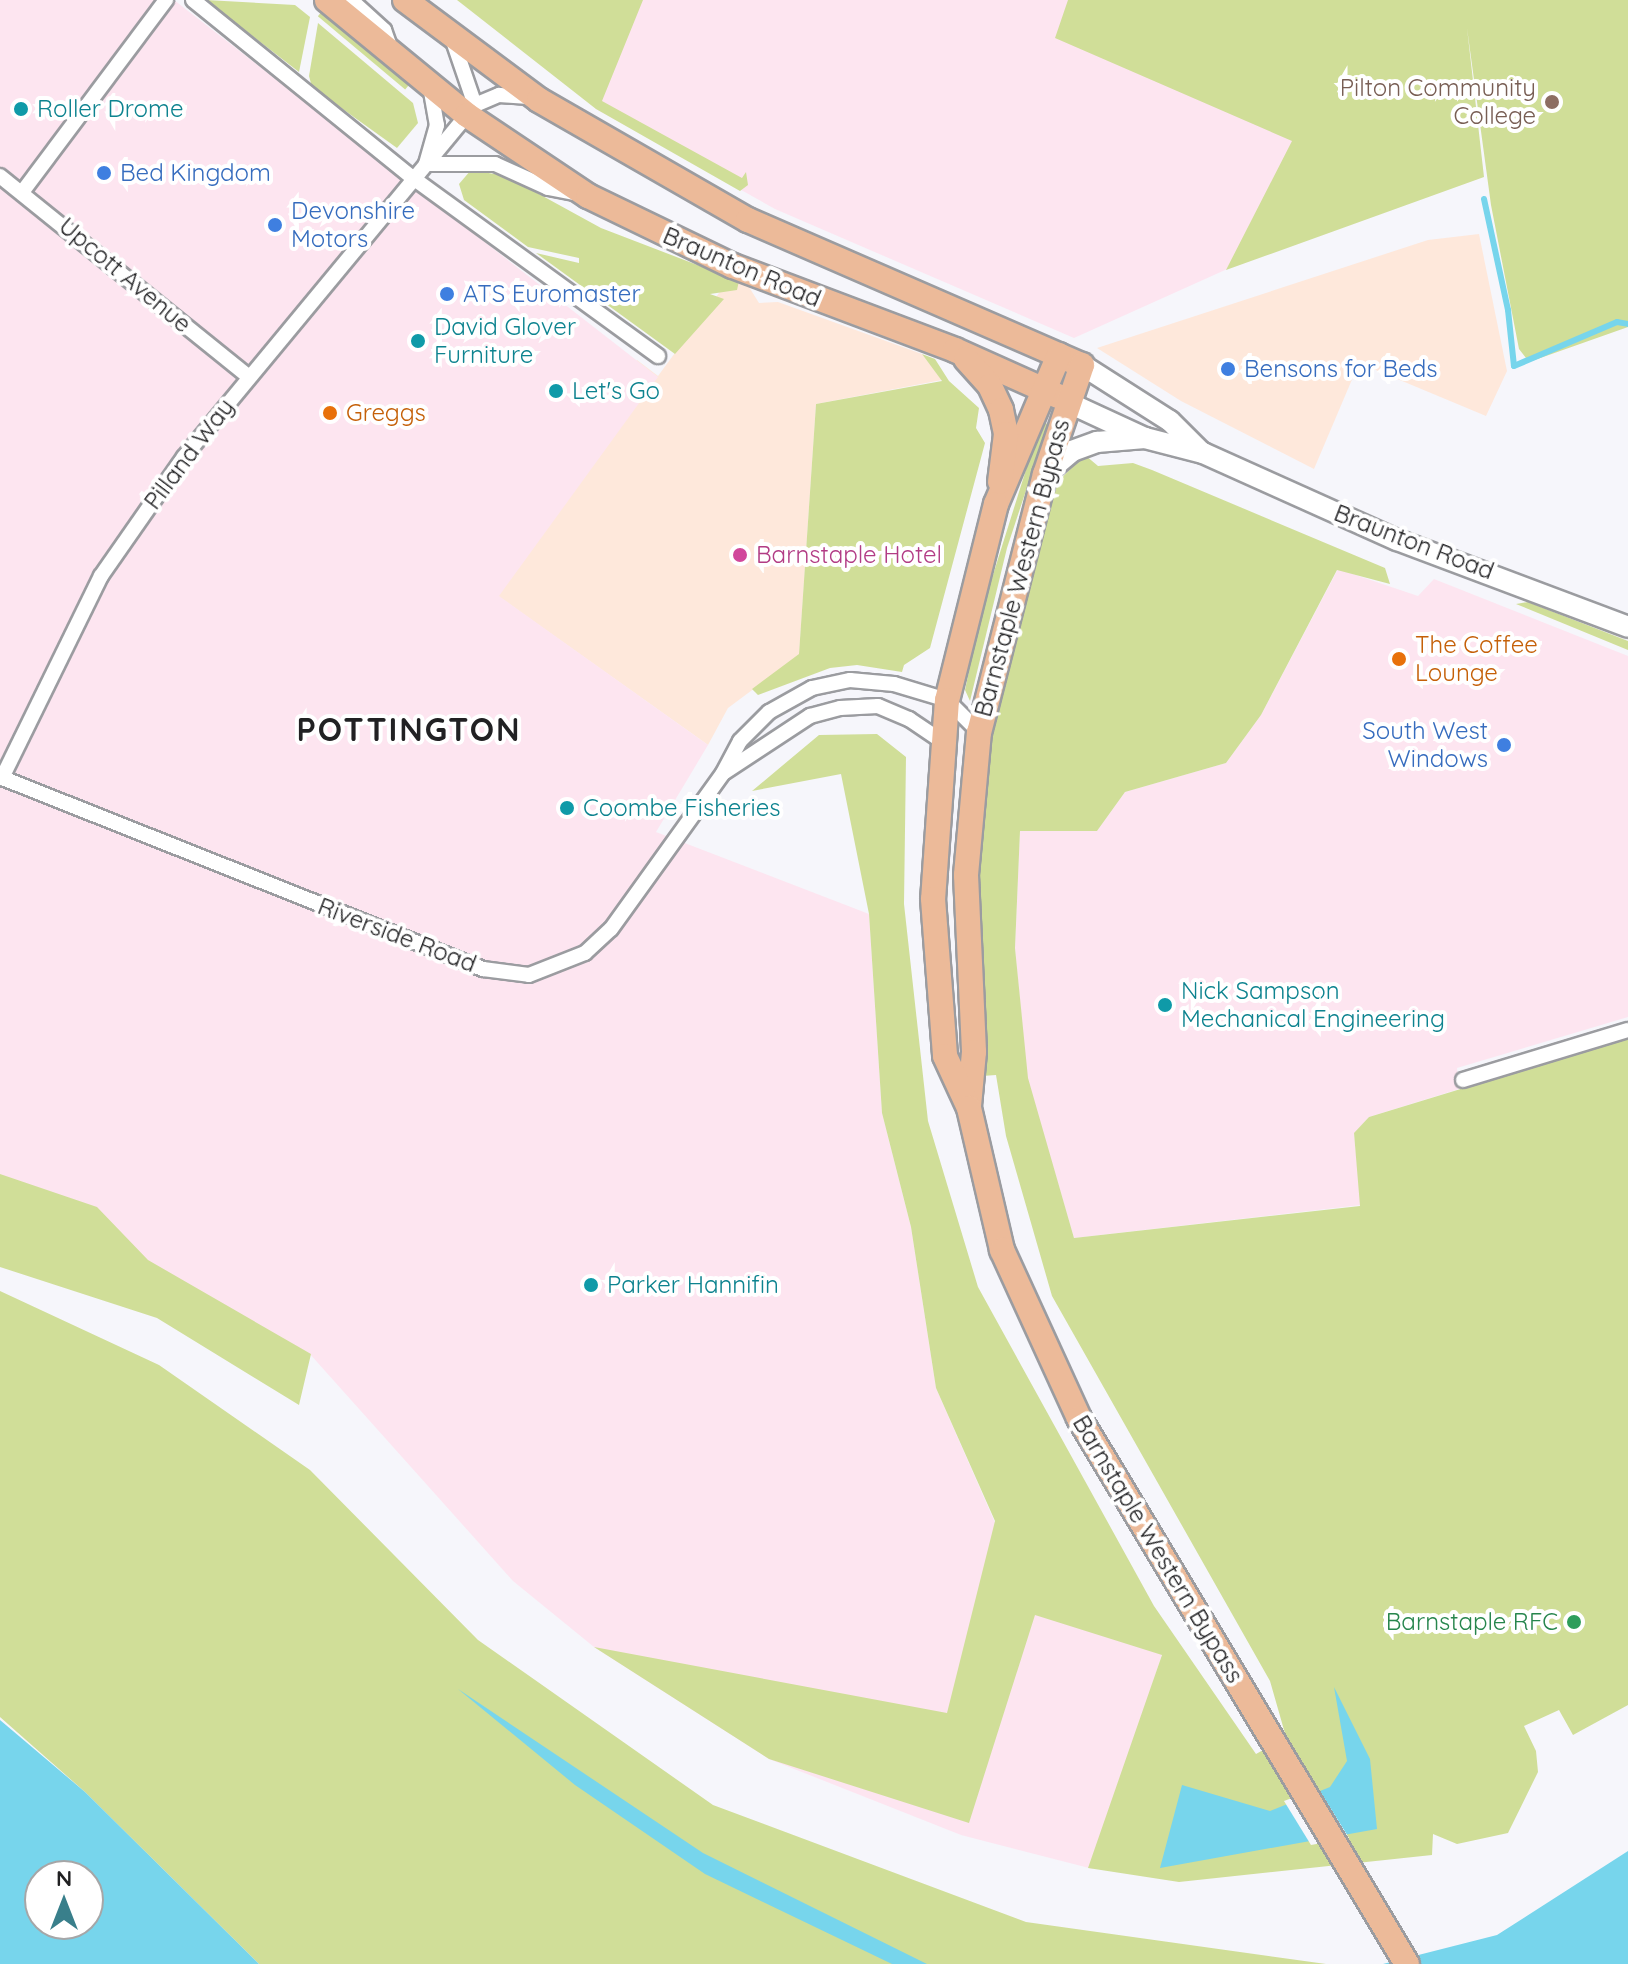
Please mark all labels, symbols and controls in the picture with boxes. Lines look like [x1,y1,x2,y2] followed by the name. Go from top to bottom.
[1340,74,1536,130] place label: Pilton Community College
[1543,93,1561,111] marker: Pilton Community College
[37,95,184,123] place label: Roller Drome
[12,100,30,118] marker: Roller Drome
[120,159,271,187] place label: Bed Kingdom
[95,164,113,182] marker: Bed Kingdom
[291,197,415,253] place label: Devonshire Motors
[53,211,197,339] street label: Upcott Avenue
[266,216,284,234] marker: Devonshire Motors
[659,221,825,313] street label: Braunton Road
[463,280,641,308] place label: ATS Euromaster
[438,285,456,303] marker: ATS Euromaster
[434,313,576,369] place label: David Glover Furniture
[409,332,427,350] marker: David Glover Furniture
[1244,355,1437,383] place label: Bensons for Beds
[1219,360,1237,378] marker: Bensons for Beds
[572,377,660,405] place label: Let's Go
[547,382,565,400] marker: Let's Go
[138,393,240,515] street label: Pilland Way
[346,399,426,427] place label: Greggs
[321,404,339,422] marker: Greggs
[968,416,1076,720] street label: Barnstaple Western Bypass
[1330,498,1498,586] street label: Braunton Road
[756,541,942,569] place label: Barnstaple Hotel
[731,546,749,564] marker: Barnstaple Hotel
[1415,631,1538,687] place label: The Coffee Lounge
[1390,650,1408,668] marker: The Coffee Lounge
[297,710,521,748] district label: POTTINGTON
[1362,717,1488,773] place label: South West Windows
[1495,736,1513,754] marker: South West Windows
[583,794,781,822] place label: Coombe Fisheries
[558,799,576,817] marker: Coombe Fisheries
[314,892,480,978] street label: Riverside Road
[1181,977,1445,1033] place label: Nick Sampson Mechanical Engineering
[1156,996,1174,1014] marker: Nick Sampson Mechanical Engineering
[607,1271,779,1299] place label: Parker Hannifin
[582,1276,600,1294] marker: Parker Hannifin
[1067,1410,1249,1688] street label: Barnstaple Western Bypass
[1386,1608,1558,1636] place label: Barnstaple RFC
[1565,1613,1583,1631] marker: Barnstaple RFC
[24,1860,104,1940] north arrow
[56,1864,72,1892] text: N

